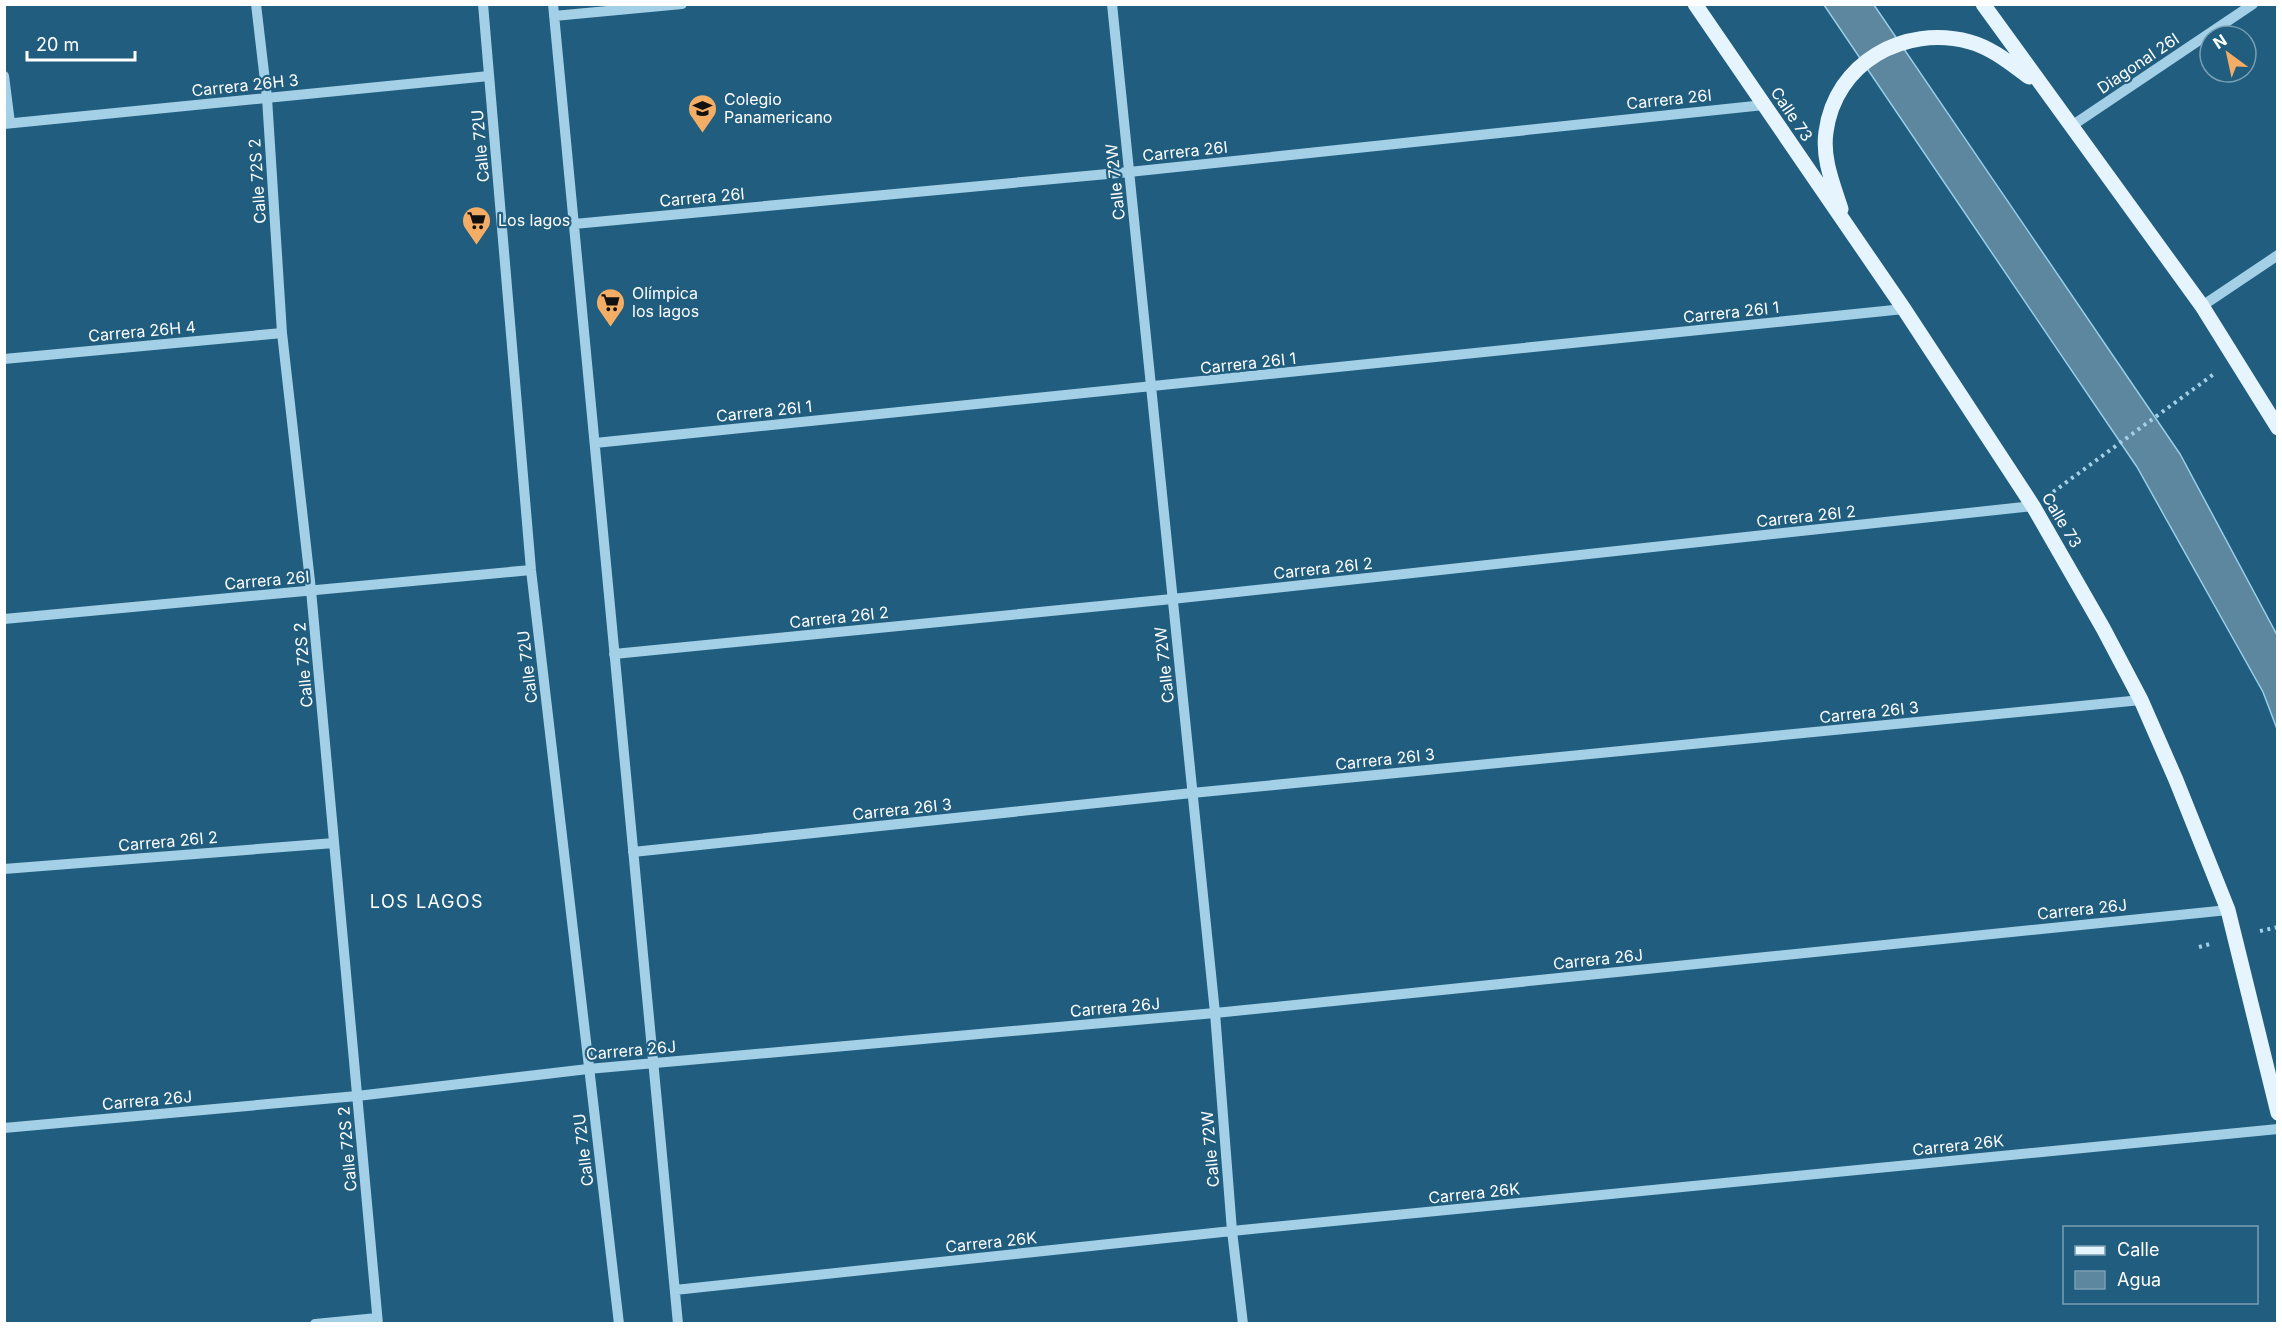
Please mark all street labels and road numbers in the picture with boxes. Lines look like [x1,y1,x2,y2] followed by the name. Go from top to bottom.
[2093,28,2183,98] street label: Diagonal 26I
[190,69,300,101] street label: Carrera 26H 3
[1767,83,1817,145] street label: Calle 73
[1625,85,1713,113] street label: Carrera 26I
[467,109,493,183] street label: Calle 72U
[1141,137,1229,165] street label: Carrera 26I
[244,138,270,224] street label: Calle 72S 2
[1101,143,1129,221] street label: Calle 72W
[659,183,745,211] street label: Carrera 26I
[1682,297,1780,327] street label: Carrera 26I 1
[87,316,197,346] street label: Carrera 26H 4
[1199,348,1297,378] street label: Carrera 26I 1
[715,396,813,426] street label: Carrera 26I 1
[2038,489,2086,551] street label: Calle 73
[1755,501,1857,531] street label: Carrera 26I 2
[1272,553,1374,583] street label: Carrera 26I 2
[224,566,310,594] street label: Carrera 26I
[788,602,890,632] street label: Carrera 26I 2
[289,621,317,709] street label: Calle 72S 2
[1150,626,1178,704] street label: Calle 72W
[513,630,541,704] street label: Calle 72U
[1818,697,1920,727] street label: Carrera 26I 3
[1334,744,1436,774] street label: Carrera 26I 3
[851,794,953,824] street label: Carrera 26I 3
[117,827,219,855] street label: Carrera 26I 2
[2036,894,2128,924] street label: Carrera 26J
[1552,944,1644,974] street label: Carrera 26J
[1069,993,1161,1021] street label: Carrera 26J
[585,1036,677,1064] street label: Carrera 26J
[101,1086,193,1114] street label: Carrera 26J
[333,1105,361,1193] street label: Calle 72S 2
[1197,1110,1223,1188] street label: Calle 72W
[569,1113,597,1187] street label: Calle 72U
[1911,1130,2005,1160] street label: Carrera 26K
[1427,1178,1521,1208] street label: Carrera 26K
[944,1227,1038,1257] street label: Carrera 26K

